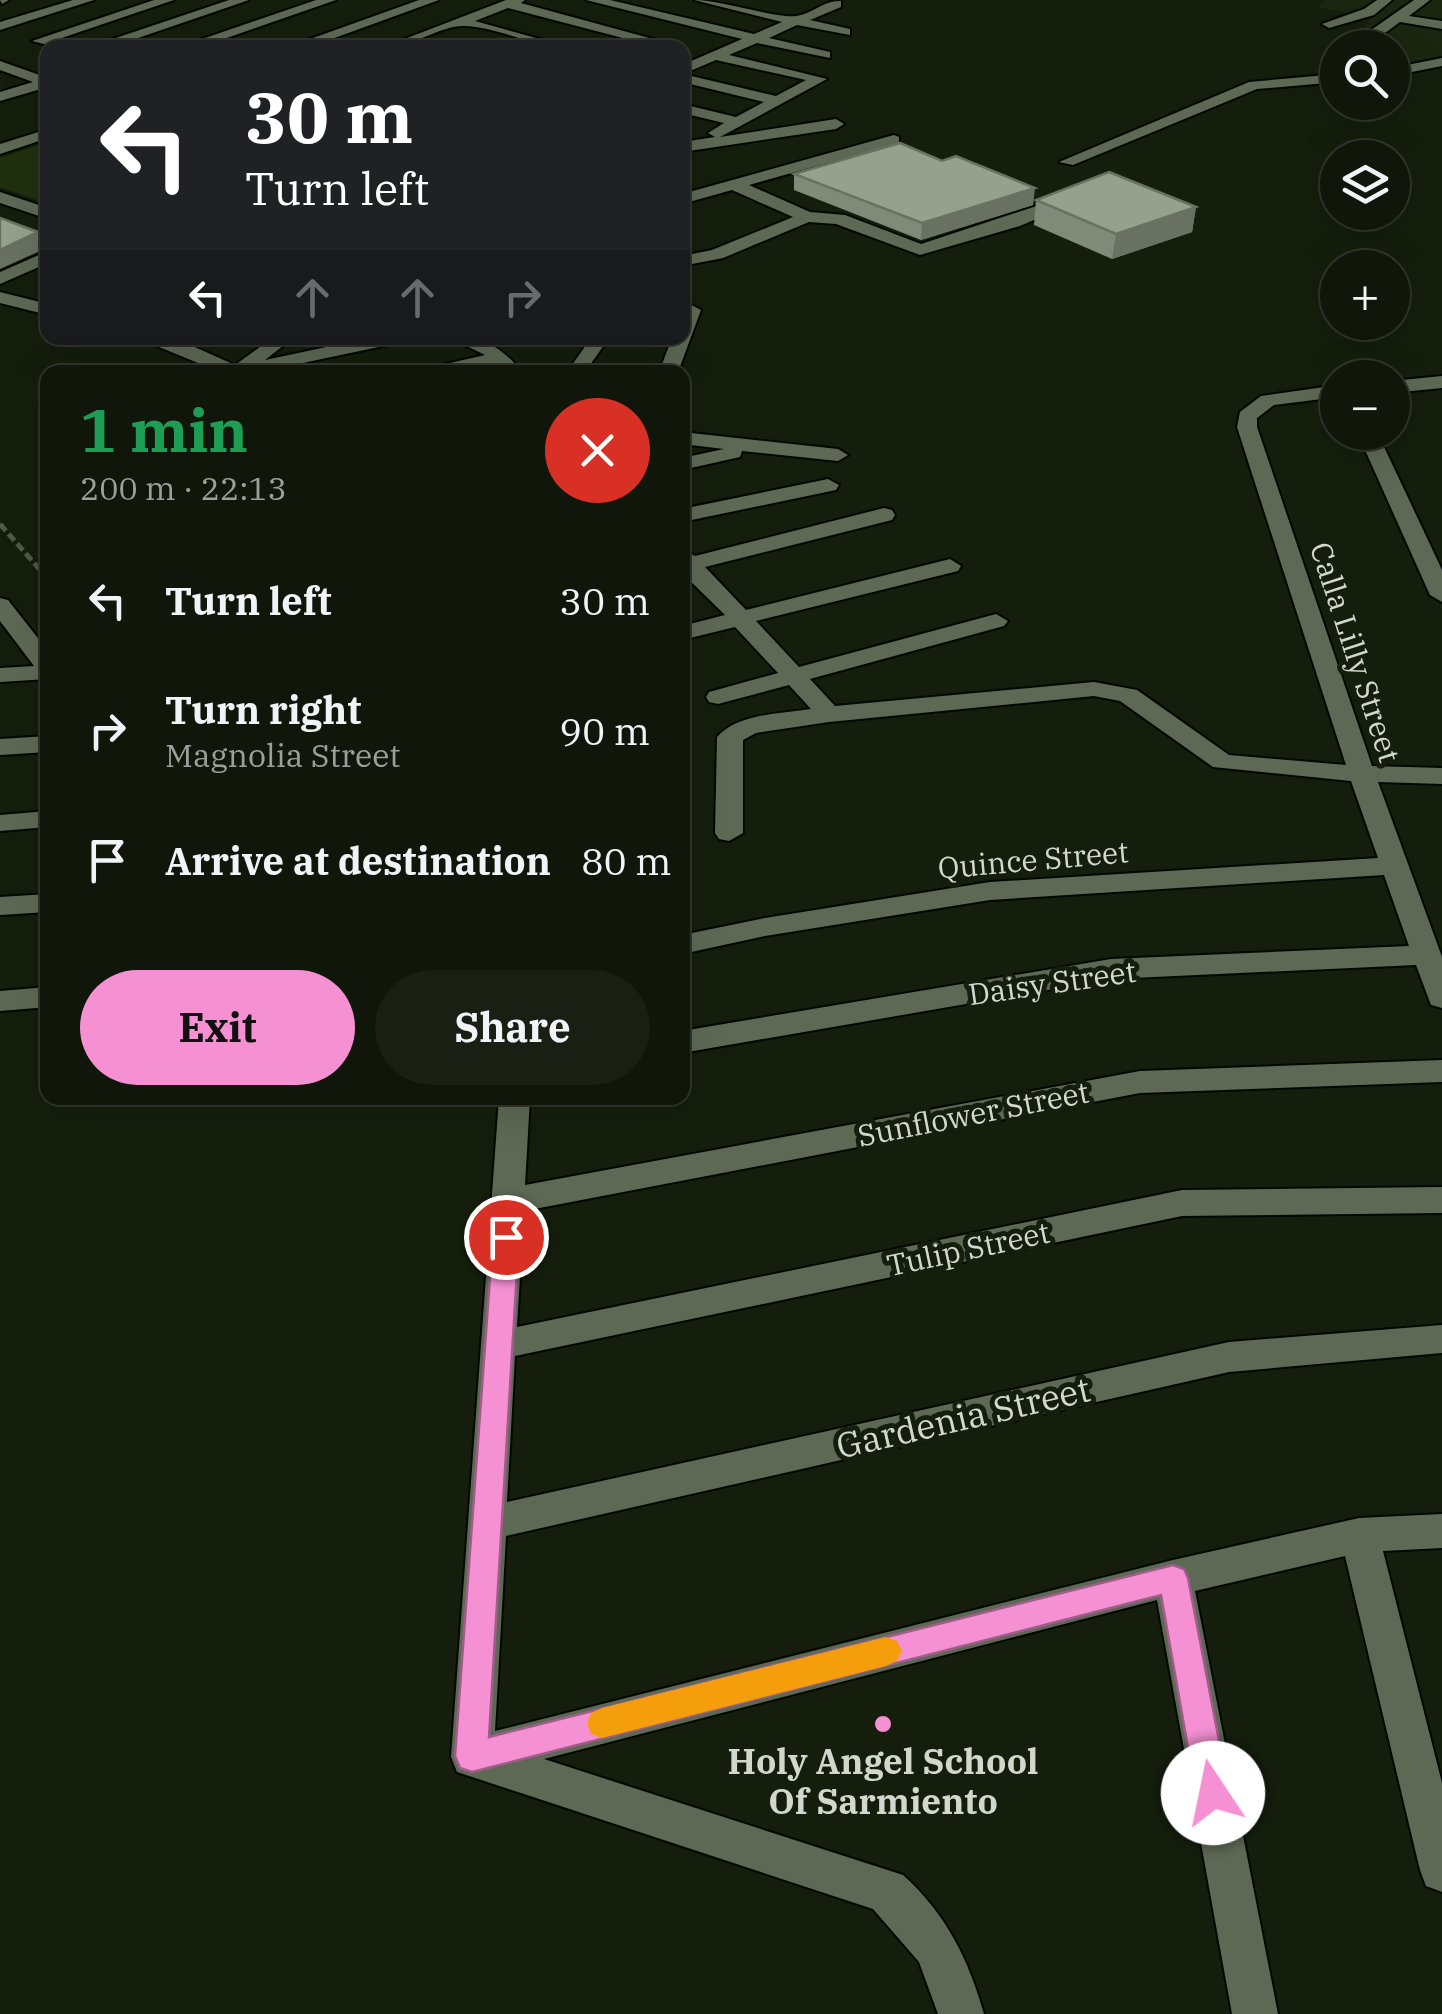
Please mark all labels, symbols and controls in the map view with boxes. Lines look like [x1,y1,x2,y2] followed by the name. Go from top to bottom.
[1320,30,1410,450] map controls
[1320,30,1410,120] button: search
[245,71,413,162] text: 30 m
[80,80,210,210] icon: left
[1320,140,1410,230] button: layers
[245,159,429,217] text: Turn left
[1320,250,1410,340] button: +
[180,270,235,325] icon: left
[285,270,340,325] icon: ahead
[390,270,445,325] icon: ahead
[495,270,550,325] icon: right
[1320,360,1410,450] button: −
[80,390,248,469] text: 1 min
[545,398,650,503] button: close
[80,467,287,509] text: 200 m · 22:13
[1302,537,1410,767] street label: Calla Lilly Street
[80,573,135,628] icon: left
[165,576,332,625] text: Turn left
[559,576,650,625] text: 30 m
[165,685,361,734] text: Turn right
[80,703,135,758] icon: right
[559,706,650,755] text: 90 m
[165,734,401,776] text: Magnolia Street
[936,831,1130,887] street label: Quince Street
[80,833,135,888] icon: arrive
[165,836,551,885] text: Arrive at destination
[581,836,672,885] text: 80 m
[966,951,1138,1013] street label: Daisy Street
[80,970,355,1085] button: Exit
[375,970,650,1085] button: Share
[854,1071,1092,1155] street label: Sunflower Street
[464,1195,549,1280] pin
[479,1210,534,1265] icon: arrive
[883,1212,1053,1284] street label: Tulip Street
[832,1365,1094,1469] street label: Gardenia Street
[872,1713,894,1735] marker: Holy Angel School Of Sarmiento
[728,1738,1038,1824] place label: Holy Angel School Of Sarmiento
[1161,1741,1265,1845] position arrow

